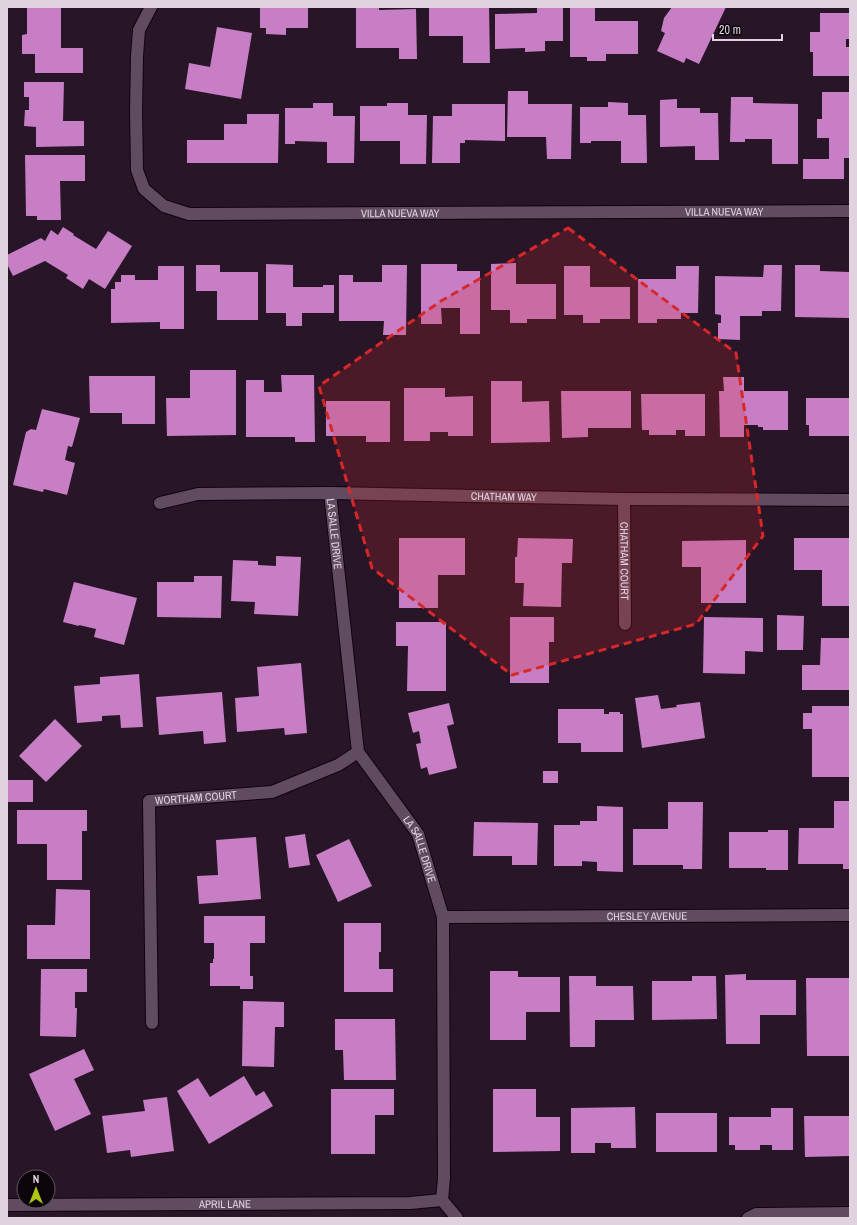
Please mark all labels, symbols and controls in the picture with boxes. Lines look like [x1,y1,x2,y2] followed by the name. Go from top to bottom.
[713,16,782,42] scale bar
[719,22,741,38] text: 20 m
[685,204,764,219] street label: VILLA NUEVA WAY
[361,206,440,220] street label: VILLA NUEVA WAY
[471,489,537,504] street label: CHATHAM WAY
[324,498,345,570] street label: LA SALLE DRIVE
[617,522,632,601] street label: CHATHAM COURT
[154,788,238,808] street label: WORTHAM COURT
[400,813,439,884] street label: LA SALLE DRIVE
[607,909,687,923] street label: CHESLEY AVENUE
[16,1169,56,1209] north arrow
[33,1172,39,1186] text: N
[198,1197,251,1211] street label: APRIL LANE

